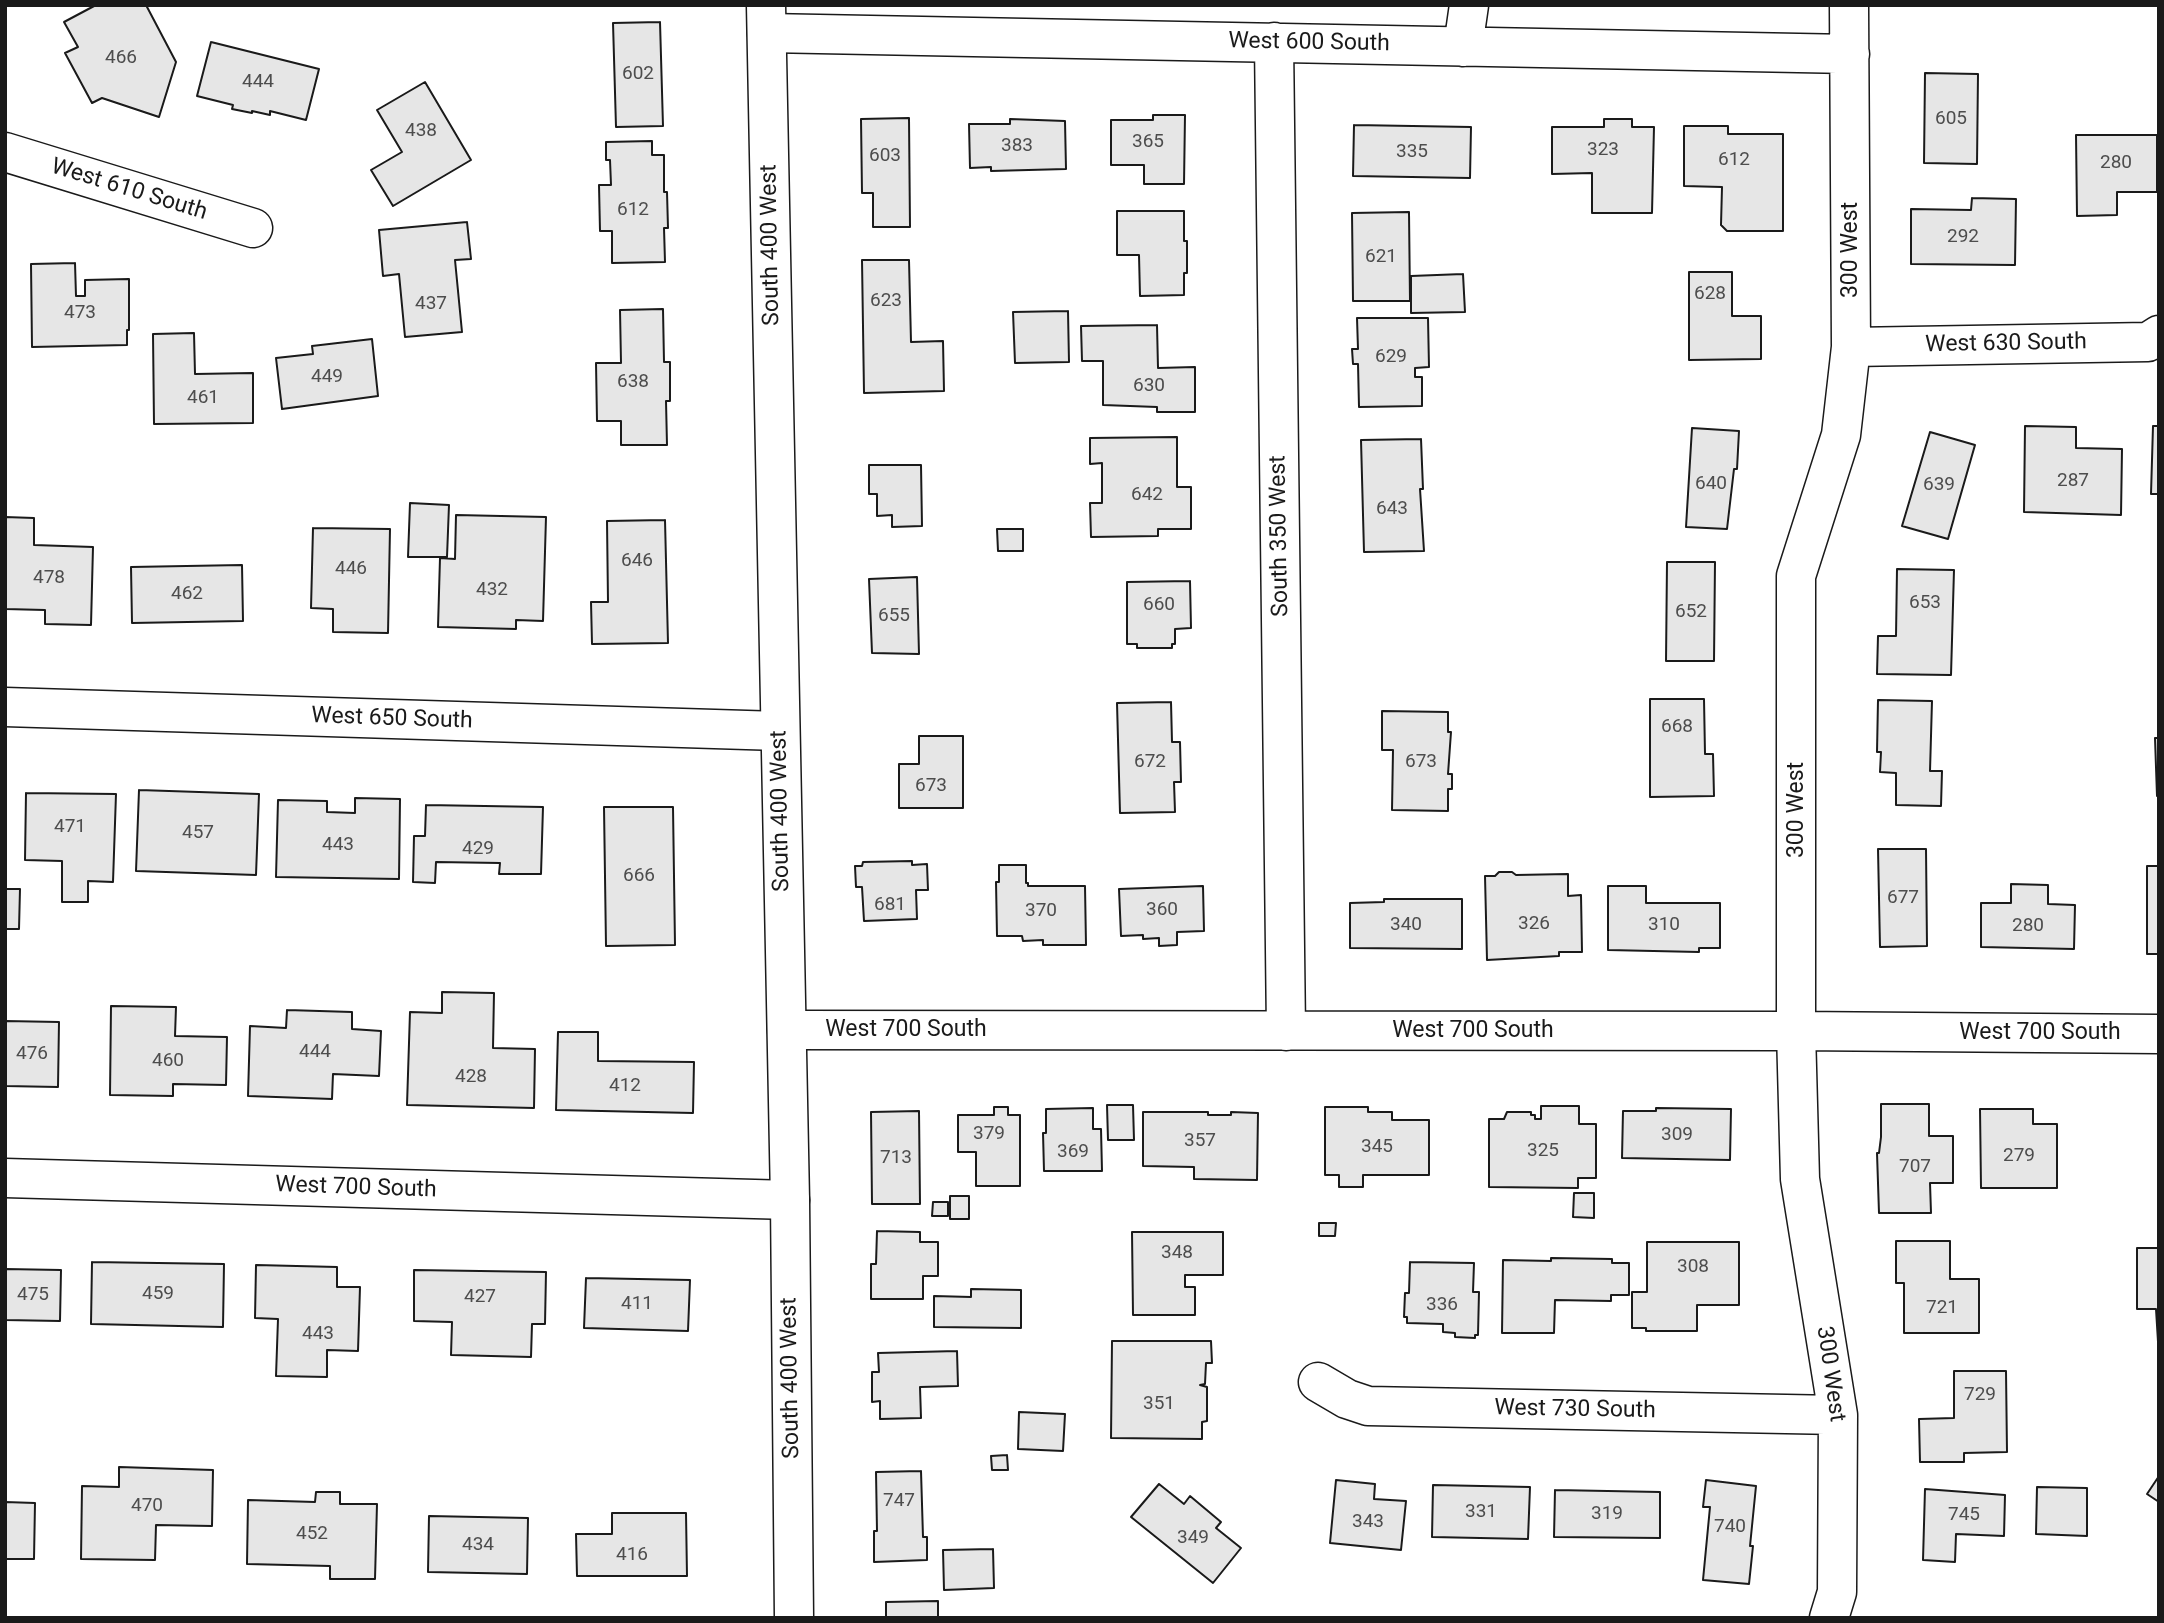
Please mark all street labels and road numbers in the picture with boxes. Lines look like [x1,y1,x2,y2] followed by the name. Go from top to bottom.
[1228,28,1390,58] street label: West 600 South
[48,153,210,227] street label: West 610 South
[756,164,786,326] street label: South 400 West
[1837,202,1865,298] street label: 300 West
[1925,329,2087,359] street label: West 630 South
[1265,455,1295,617] street label: South 350 West
[311,702,473,736] street label: West 650 South
[766,730,796,892] street label: South 400 West
[1783,762,1811,858] street label: 300 West
[825,1016,987,1044] street label: West 700 South
[1392,1017,1554,1045] street label: West 700 South
[1959,1019,2121,1047] street label: West 700 South
[275,1171,437,1205] street label: West 700 South
[776,1297,806,1459] street label: South 400 West
[1810,1324,1850,1424] street label: 300 West
[1494,1395,1656,1425] street label: West 730 South

